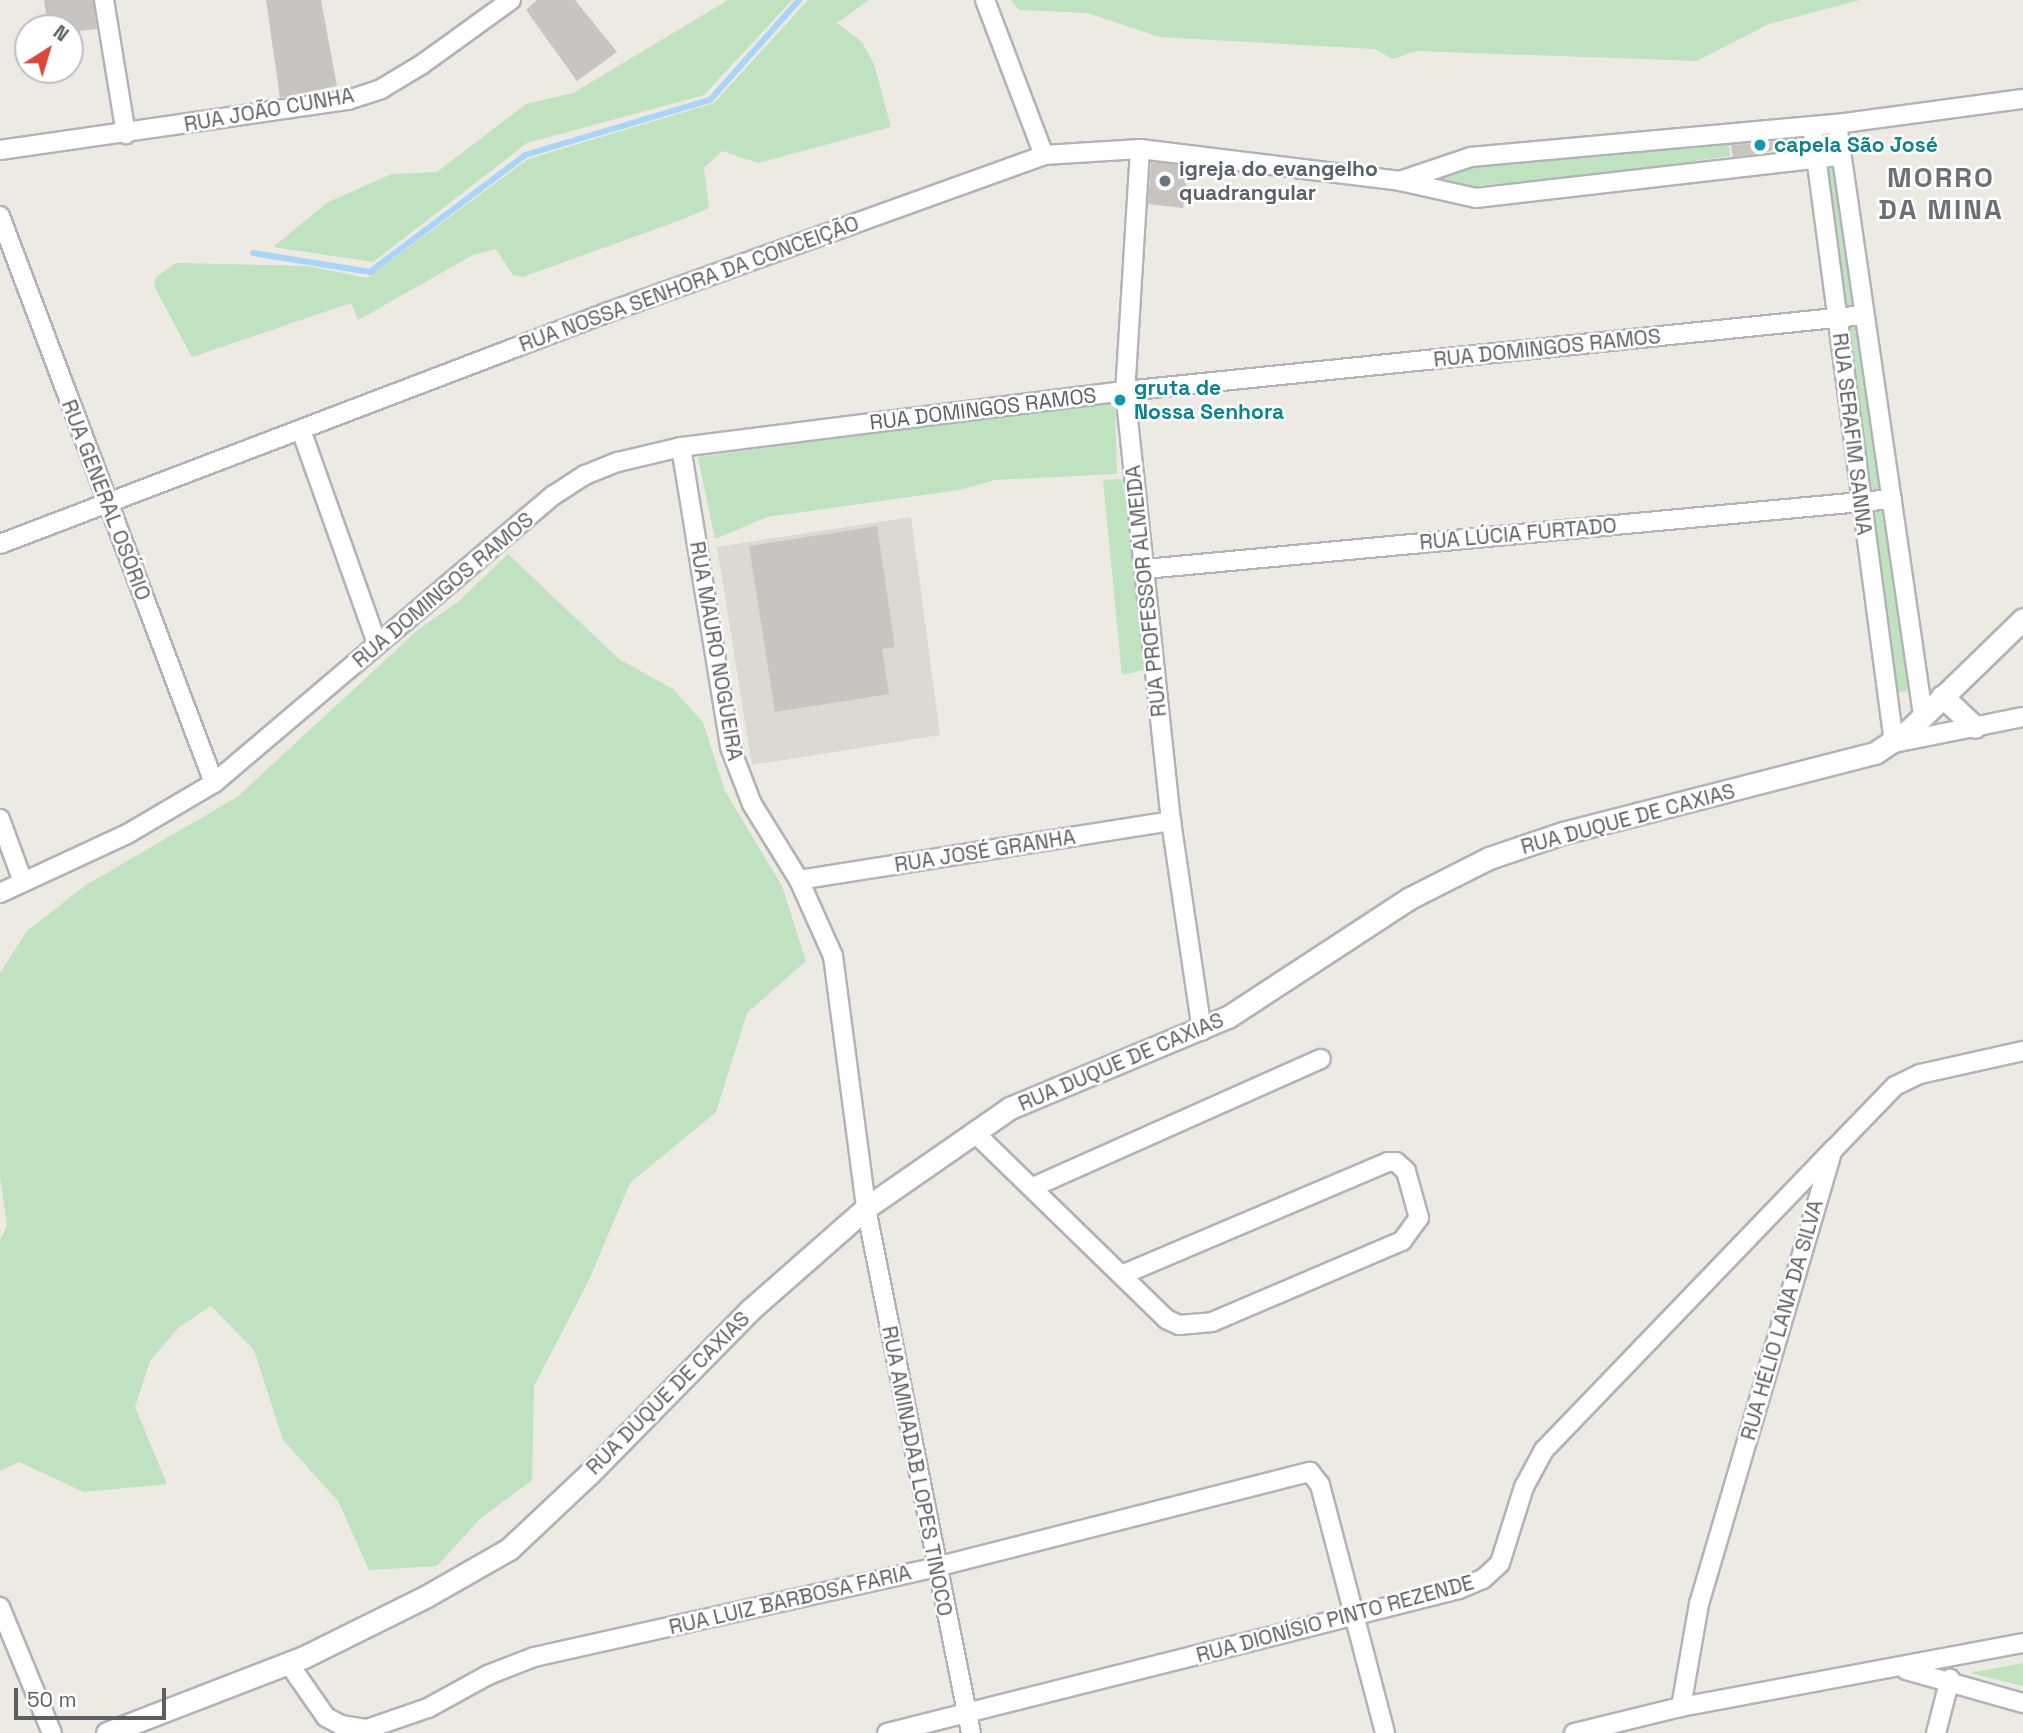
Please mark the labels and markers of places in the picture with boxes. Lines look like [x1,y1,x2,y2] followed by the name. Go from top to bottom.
[1774,132,1938,158] place label: capela São José
[1752,137,1768,153] marker: capela São José
[1179,156,1378,206] place label: igreja do evangelho quadrangular
[1157,173,1173,189] marker: igreja do evangelho quadrangular
[1134,375,1284,425] place label: gruta de Nossa Senhora
[1112,392,1128,408] marker: gruta de Nossa Senhora

